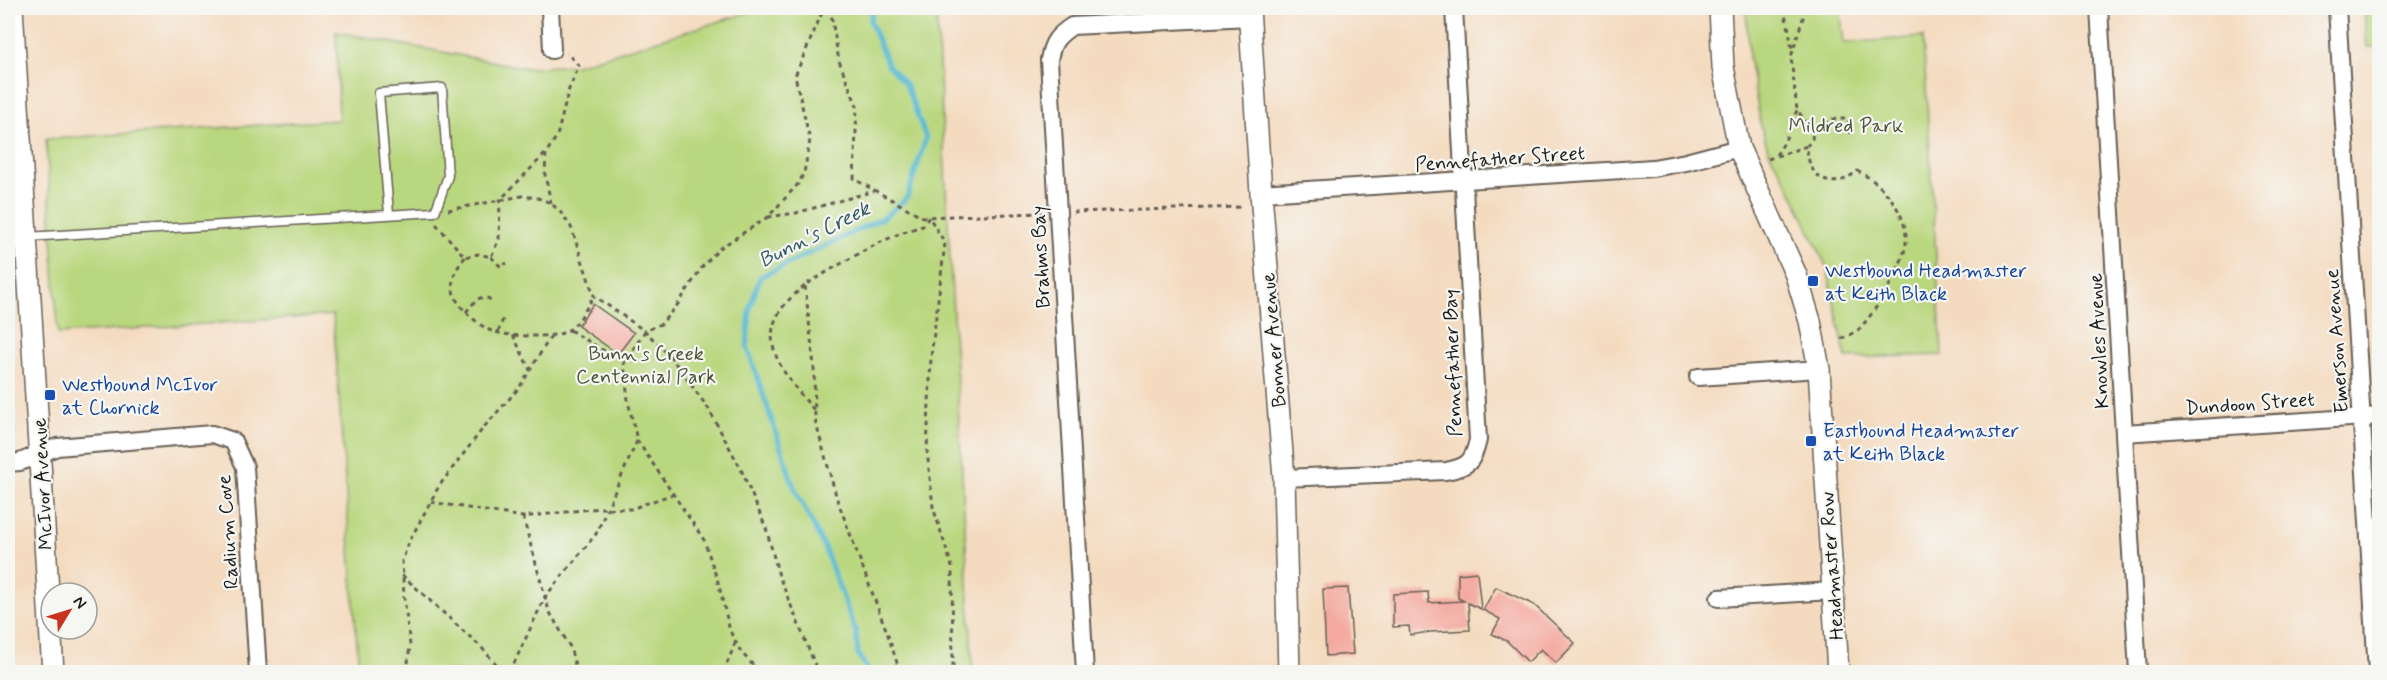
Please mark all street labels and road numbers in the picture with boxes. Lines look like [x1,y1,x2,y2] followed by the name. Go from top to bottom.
[1414,140,1586,179] street label: Pennefather Street
[1025,205,1058,309] street label: Brahms Bay
[2319,268,2356,414] street label: Emerson Avenue
[1255,271,1294,408] street label: Bonner Avenue
[2082,272,2117,409] street label: Knowles Avenue
[1437,289,1470,437] street label: Pennefather Bay
[2184,386,2316,422] street label: Dundoon Street
[27,417,60,551] street label: McIvor Avenue
[211,474,246,590] street label: Radium Cove
[1814,491,1851,641] street label: Headmaster Row

